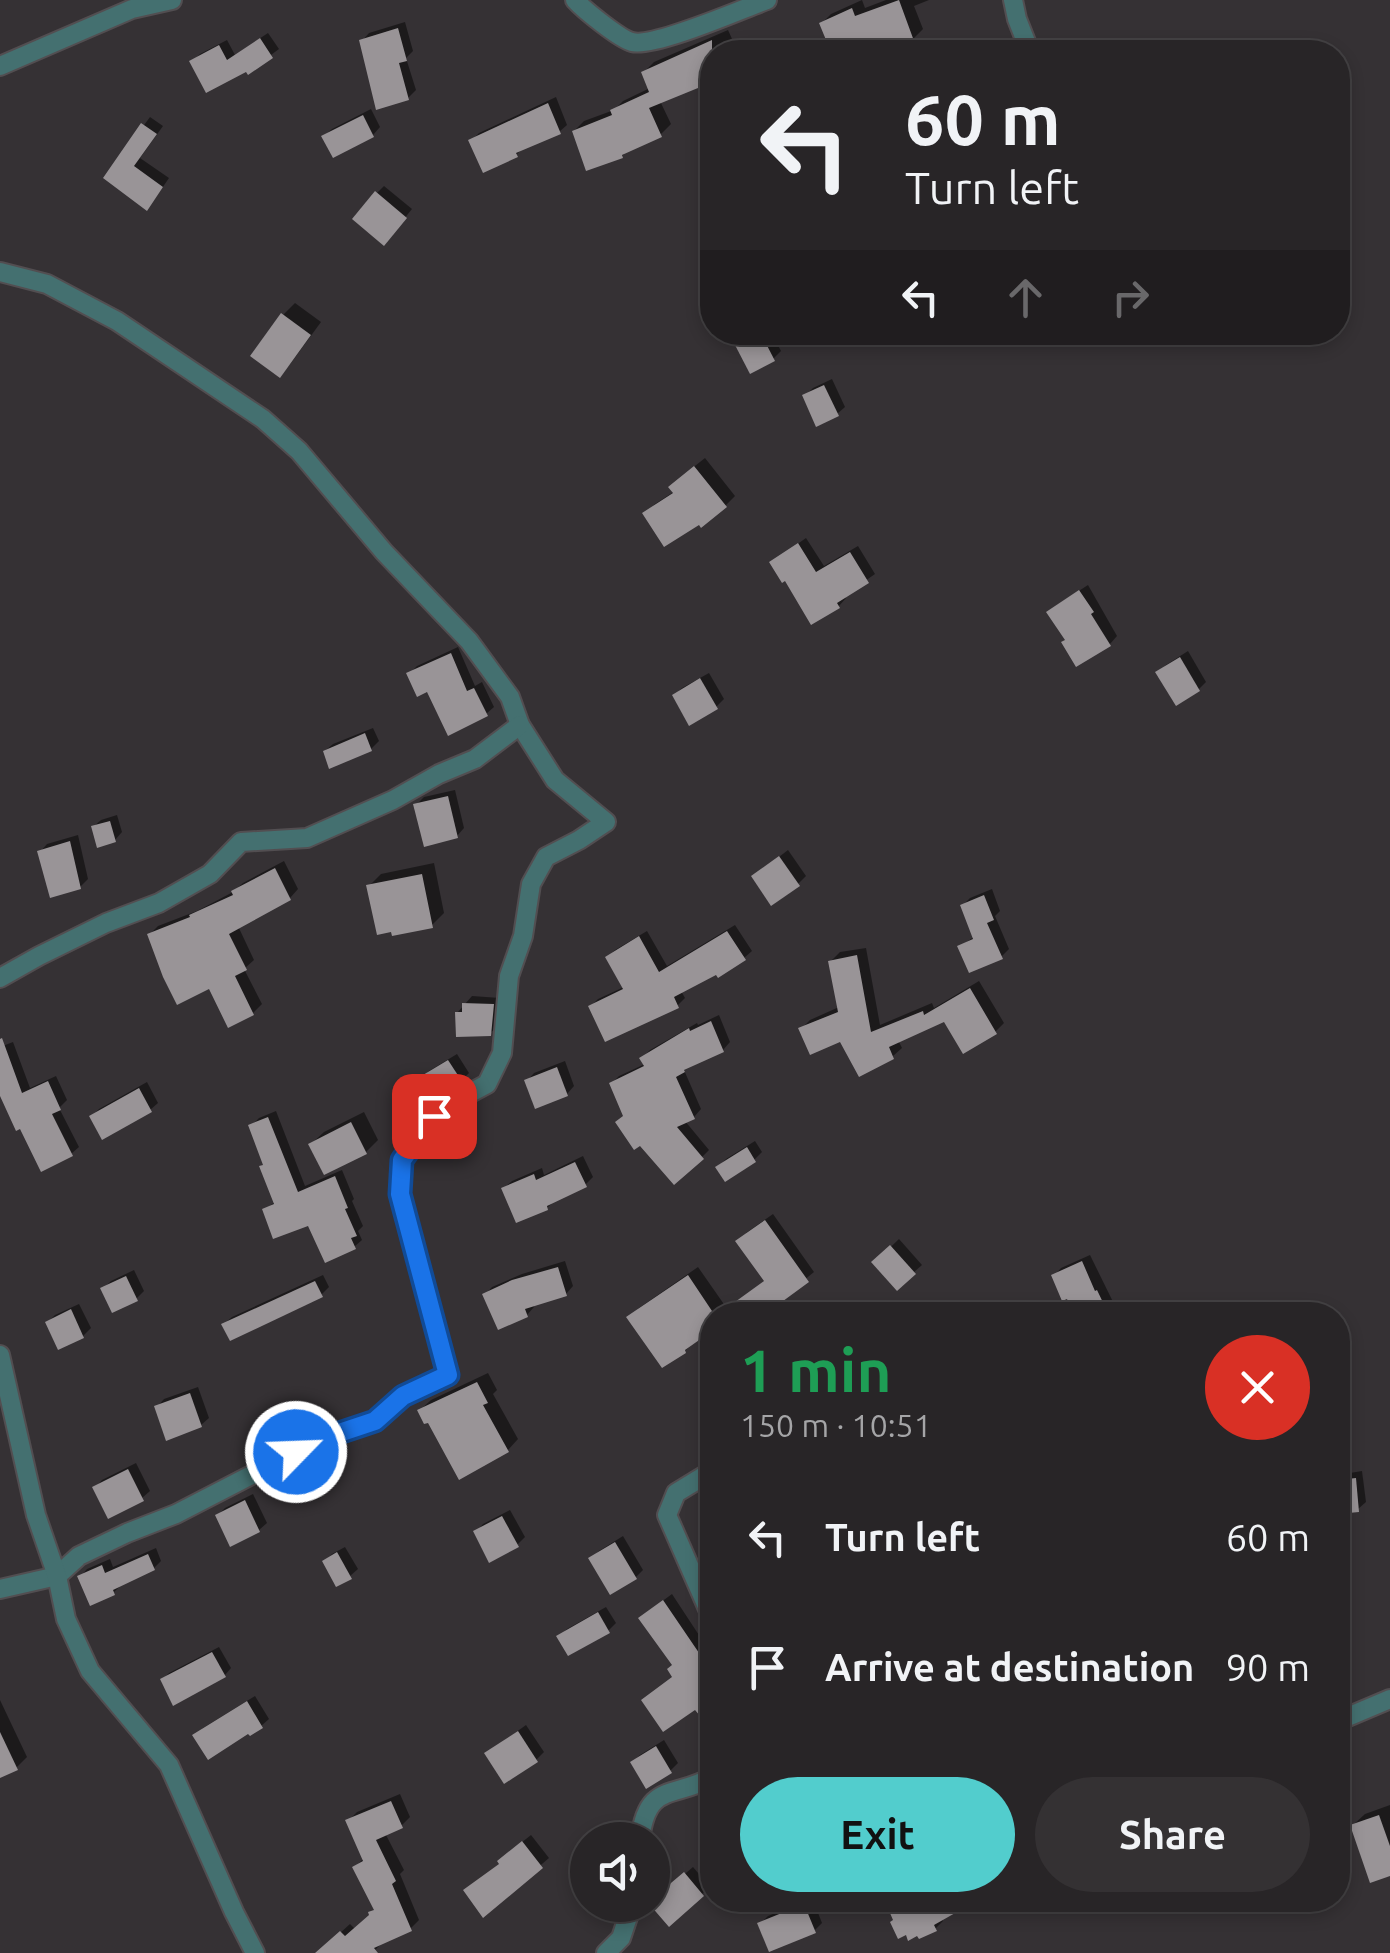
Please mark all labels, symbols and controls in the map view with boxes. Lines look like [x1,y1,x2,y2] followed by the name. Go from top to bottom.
[740,80,870,210] icon: left
[905,80,1061,158] text: 60 m
[905,162,1079,213] text: Turn left
[893,270,948,325] icon: left
[998,270,1053,325] icon: ahead
[1103,270,1158,325] icon: right
[392,1074,477,1159] pin
[407,1089,462,1144] icon: arrive
[1205,1335,1310,1440] button: close
[740,1336,892,1403] text: 1 min
[244,1400,348,1504] position arrow
[740,1407,932,1443] text: 150 m · 10:51
[740,1510,795,1565] icon: left
[825,1516,980,1558] text: Turn left
[1226,1516,1310,1558] text: 60 m
[740,1640,795,1695] icon: arrive
[825,1646,1194,1688] text: Arrive at destination
[1226,1646,1310,1688] text: 90 m
[740,1777,1015,1892] button: Exit
[1035,1777,1310,1892] button: Share
[570,1822,670,1922] map controls
[570,1822,670,1922] button: sound

